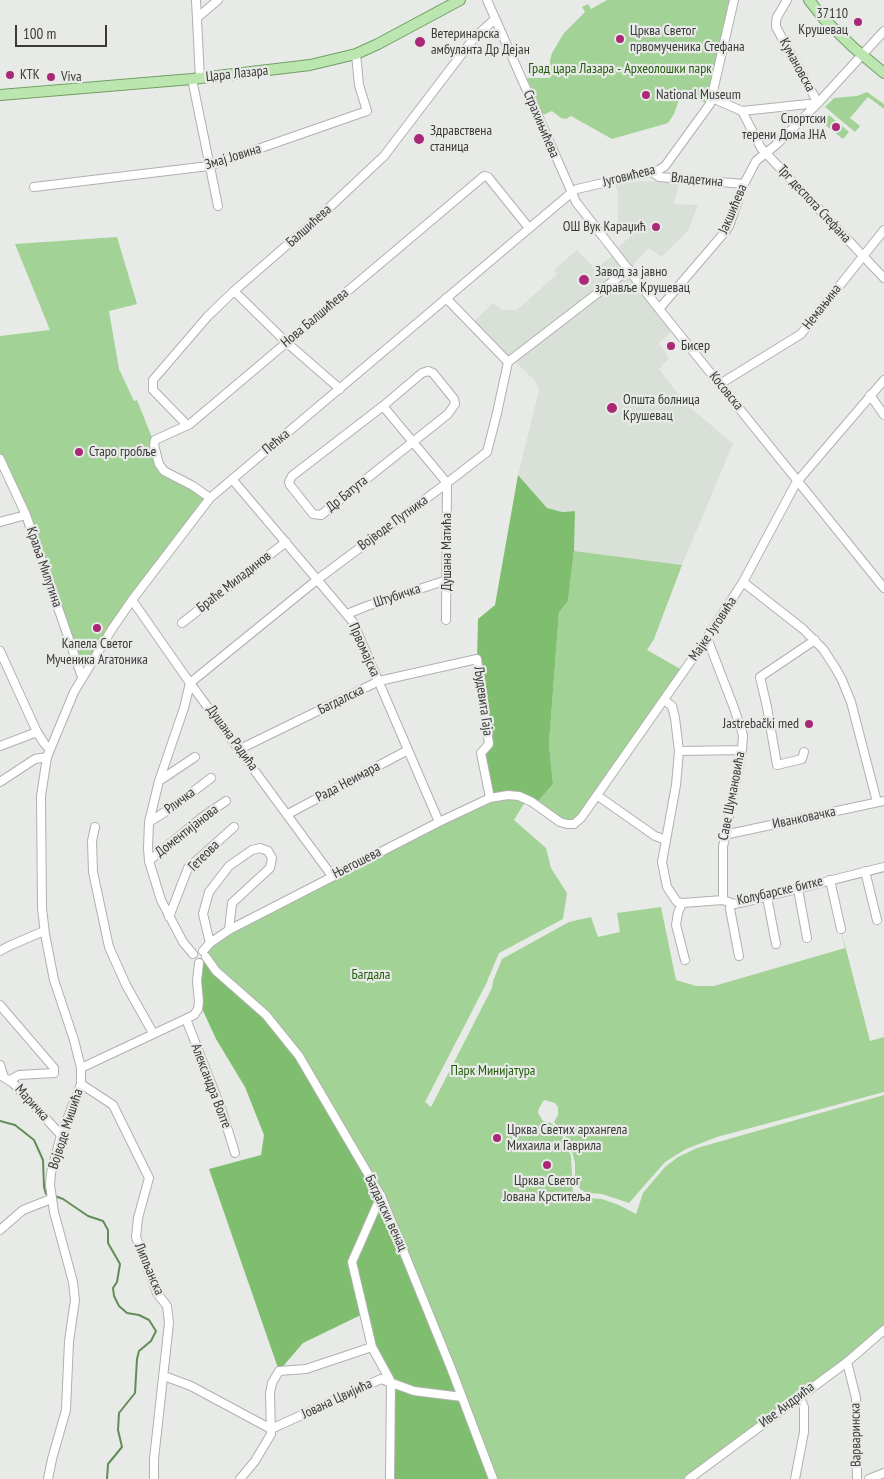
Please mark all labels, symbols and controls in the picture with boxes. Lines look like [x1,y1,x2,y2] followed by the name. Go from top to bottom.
[798,6,848,38] place label: 37110 Крушевац
[18,15,110,47] scale bar
[852,16,864,28] marker: 37110 Крушевац
[630,23,745,56] place label: Црква Светог првомученика Стефана
[23,24,56,43] text: 100 m
[431,26,530,58] place label: Ветеринарска амбуланта Др Дејан
[614,33,626,45] marker: Црква Светог првомученика Стефана
[413,35,427,49] marker: Ветеринарска амбуланта Др Дејан
[775,35,819,95] street label: Кумановска
[528,61,712,77] park label: Град цара Лазара - Археолошки парк
[205,62,269,86] street label: Цара Лазара
[20,67,40,83] place label: KTK
[4,69,16,81] marker: KTK
[61,69,82,85] place label: Viva
[45,71,57,83] marker: Viva
[656,87,741,103] place label: National Museum
[519,88,563,160] street label: Страхињићева
[640,89,652,101] marker: National Museum
[742,111,826,144] place label: Спортски терени Дома ЈНА
[830,121,842,133] marker: Спортски терени Дома ЈНА
[430,123,492,156] place label: Здравствена станица
[412,132,426,146] marker: Здравствена станица
[203,141,263,173] street label: Змај Јовина
[601,161,657,191] street label: Југовићева
[774,161,854,247] street label: Трг деспота Стефана
[670,169,724,191] street label: Владетина
[715,182,751,236] street label: Јакшићева
[283,201,335,251] street label: Балшићева
[563,219,646,235] place label: ОШ Вук Караџић
[650,221,662,233] marker: ОШ Вук Караџић
[595,264,690,296] place label: Завод за јавно здравље Крушевац
[577,273,591,287] marker: Завод за јавно здравље Крушевац
[799,281,845,333] street label: Немањина
[278,285,352,351] street label: Нова Балшићева
[681,338,710,354] place label: Бисер
[665,340,677,352] marker: Бисер
[705,368,747,414] street label: Косовска
[623,392,700,424] place label: Општа болница Крушевац
[605,401,619,415] marker: Општа болница Крушевац
[259,426,293,458] street label: Пећка
[89,444,156,460] place label: Старо гробље
[73,446,85,458] marker: Старо гробље
[323,472,371,516] street label: Др Батута
[355,492,431,554] street label: Војводе Путника
[439,513,455,591] street label: Душана Матића
[22,525,66,609] street label: Краља Милутина
[194,548,274,616] street label: Браће Миладинов
[371,581,423,611] street label: Штубичка
[685,594,741,664] street label: Мајке Југовића
[345,621,383,679] street label: Првомајска
[91,622,103,634] marker: Капела Светог Мученика Агатоника
[46,636,148,669] place label: Капела Светог Мученика Агатоника
[470,665,496,737] street label: Људевита Гаја
[315,682,367,718] street label: Багдалска
[203,702,261,774] street label: Душана Радића
[723,716,799,732] place label: Jastrebački med
[803,718,815,730] marker: Jastrebački med
[715,750,749,842] street label: Саве Шумановића
[313,758,383,806] street label: Рада Неимара
[161,784,199,818] street label: Рличка
[152,801,222,861] street label: Доментијанова
[771,803,837,833] street label: Иванковачка
[185,837,223,875] street label: Гетеова
[330,844,384,882] street label: Његошева
[735,873,825,909] street label: Колубарске битке
[352,967,390,983] park label: Багдала
[187,1041,235,1131] street label: Александра Волте
[451,1063,535,1079] park label: Парк Минијатура
[11,1081,53,1125] street label: Маричка
[45,1087,87,1171] street label: Војводе Мишића
[507,1122,627,1154] place label: Црква Светих архангела Михаила и Гаврила
[491,1132,503,1144] marker: Црква Светих архангела Михаила и Гаврила
[541,1159,553,1171] marker: Црква Светог Јована Крститеља
[361,1172,411,1254] street label: Багдалски венац
[503,1173,591,1206] place label: Црква Светог Јована Крститеља
[130,1240,168,1298] street label: Липљанска
[299,1375,375,1423] street label: Јована Цвијића
[756,1379,818,1431] street label: Иве Андрића
[847,1403,865,1467] street label: Варваринска

